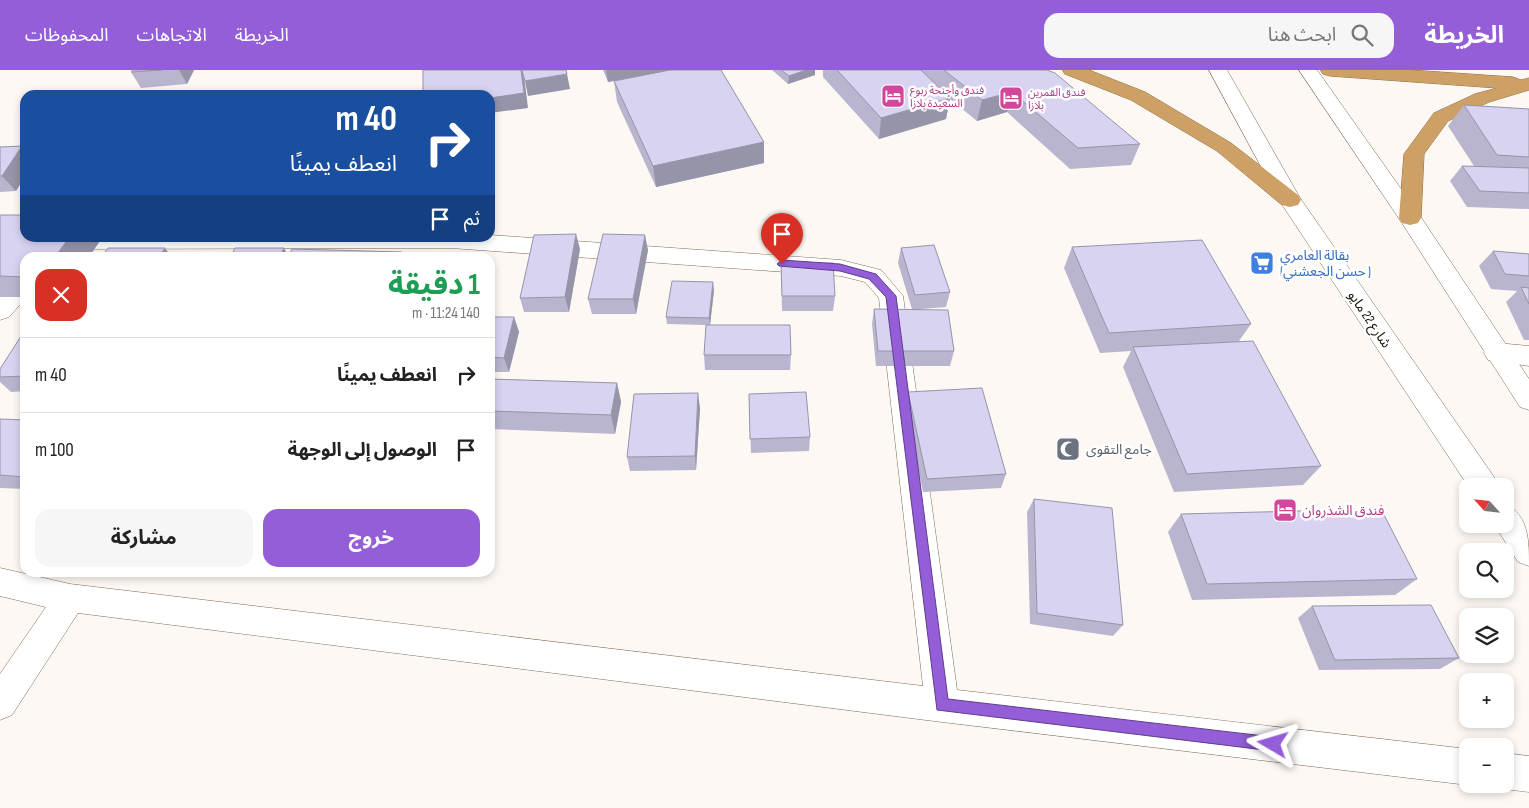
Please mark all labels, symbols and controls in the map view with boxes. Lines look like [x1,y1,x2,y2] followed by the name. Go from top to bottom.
[1044,13,1394,58] search box
[1348,21,1376,49] icon: search
[1424,21,1504,50] text: الخريطة
[1268,24,1336,47] text: ابحث هنا
[25,25,109,46] text: المحفوظات
[137,25,207,46] text: الاتجاهات
[235,25,289,46] text: الخريطة
[880,83,906,109] hotel icon: فندق وأجنحة ربوع السعيدة بلازا
[910,84,984,110] place label: فندق وأجنحة ربوع السعيدة بلازا
[998,85,1024,111] hotel icon: فندق القمرين بلازا
[1028,86,1086,112] place label: فندق القمرين بلازا
[335,98,397,141] text: 40 m
[415,110,480,175] icon: right
[290,151,397,178] text: انعطف يمينًا
[426,205,454,233] icon: arrive
[464,208,480,231] text: ثم
[761,213,803,264] pin
[768,220,796,248] icon: arrive
[1280,247,1371,282] place label: بقالة العامري (حسن الجعشني )
[1249,250,1275,276] supermarket icon: بقالة العامري (حسن الجعشني )
[388,267,480,303] text: 1 دقيقة
[35,269,87,321] button: close
[1343,287,1395,352] street label: شارع 22 مايو
[412,304,480,323] text: 140 m · 11:24
[452,361,480,389] icon: right
[35,364,67,387] text: 40 m
[337,364,437,387] text: انعطف يمينًا
[452,436,480,464] icon: arrive
[1055,436,1081,462] mosque icon: جامع التقوى
[35,439,74,462] text: 100 m
[288,439,437,462] text: الوصول إلى الوجهة
[1086,441,1152,460] place label: جامع التقوى
[1459,478,1514,532] north arrow
[1459,478,1514,793] map controls
[1272,497,1298,523] hotel icon: فندق الشذروان
[1302,502,1384,519] place label: فندق الشذروان
[35,509,253,567] button: مشاركة
[263,509,480,567] button: خروج
[1459,543,1514,598] button: search
[1459,608,1514,663] button: layers
[1459,673,1514,728] button: +
[1246,717,1298,769] position arrow
[1459,738,1514,793] button: −

